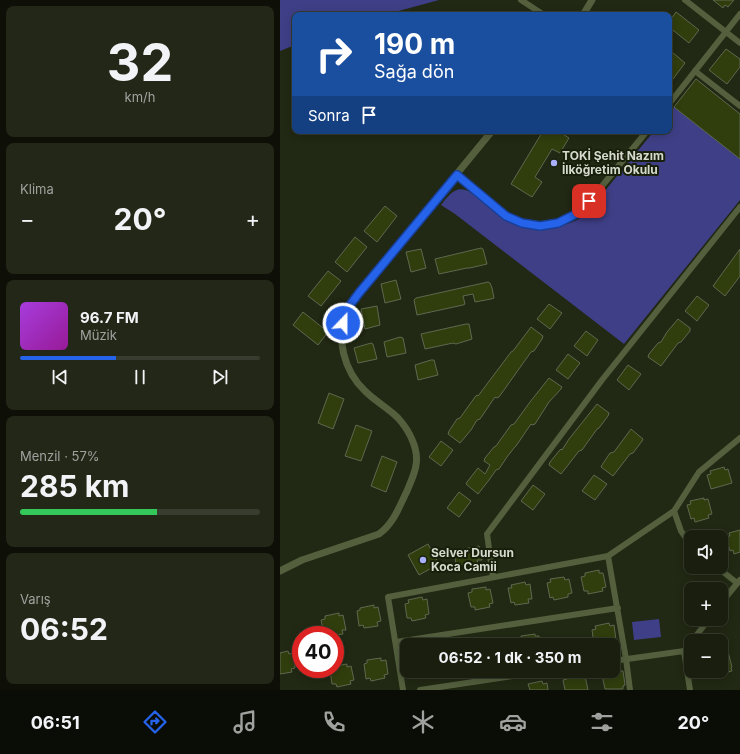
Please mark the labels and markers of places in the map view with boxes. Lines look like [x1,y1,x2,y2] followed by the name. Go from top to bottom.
[562,148,664,177] place label: TOKİ Şehit Nazım İlköğretim Okulu
[549,158,559,168] marker: TOKİ Şehit Nazım İlköğretim Okulu
[572,184,606,218] pin
[431,545,514,574] place label: Selver Dursun Koca Camii
[418,555,428,565] marker: Selver Dursun Koca Camii

